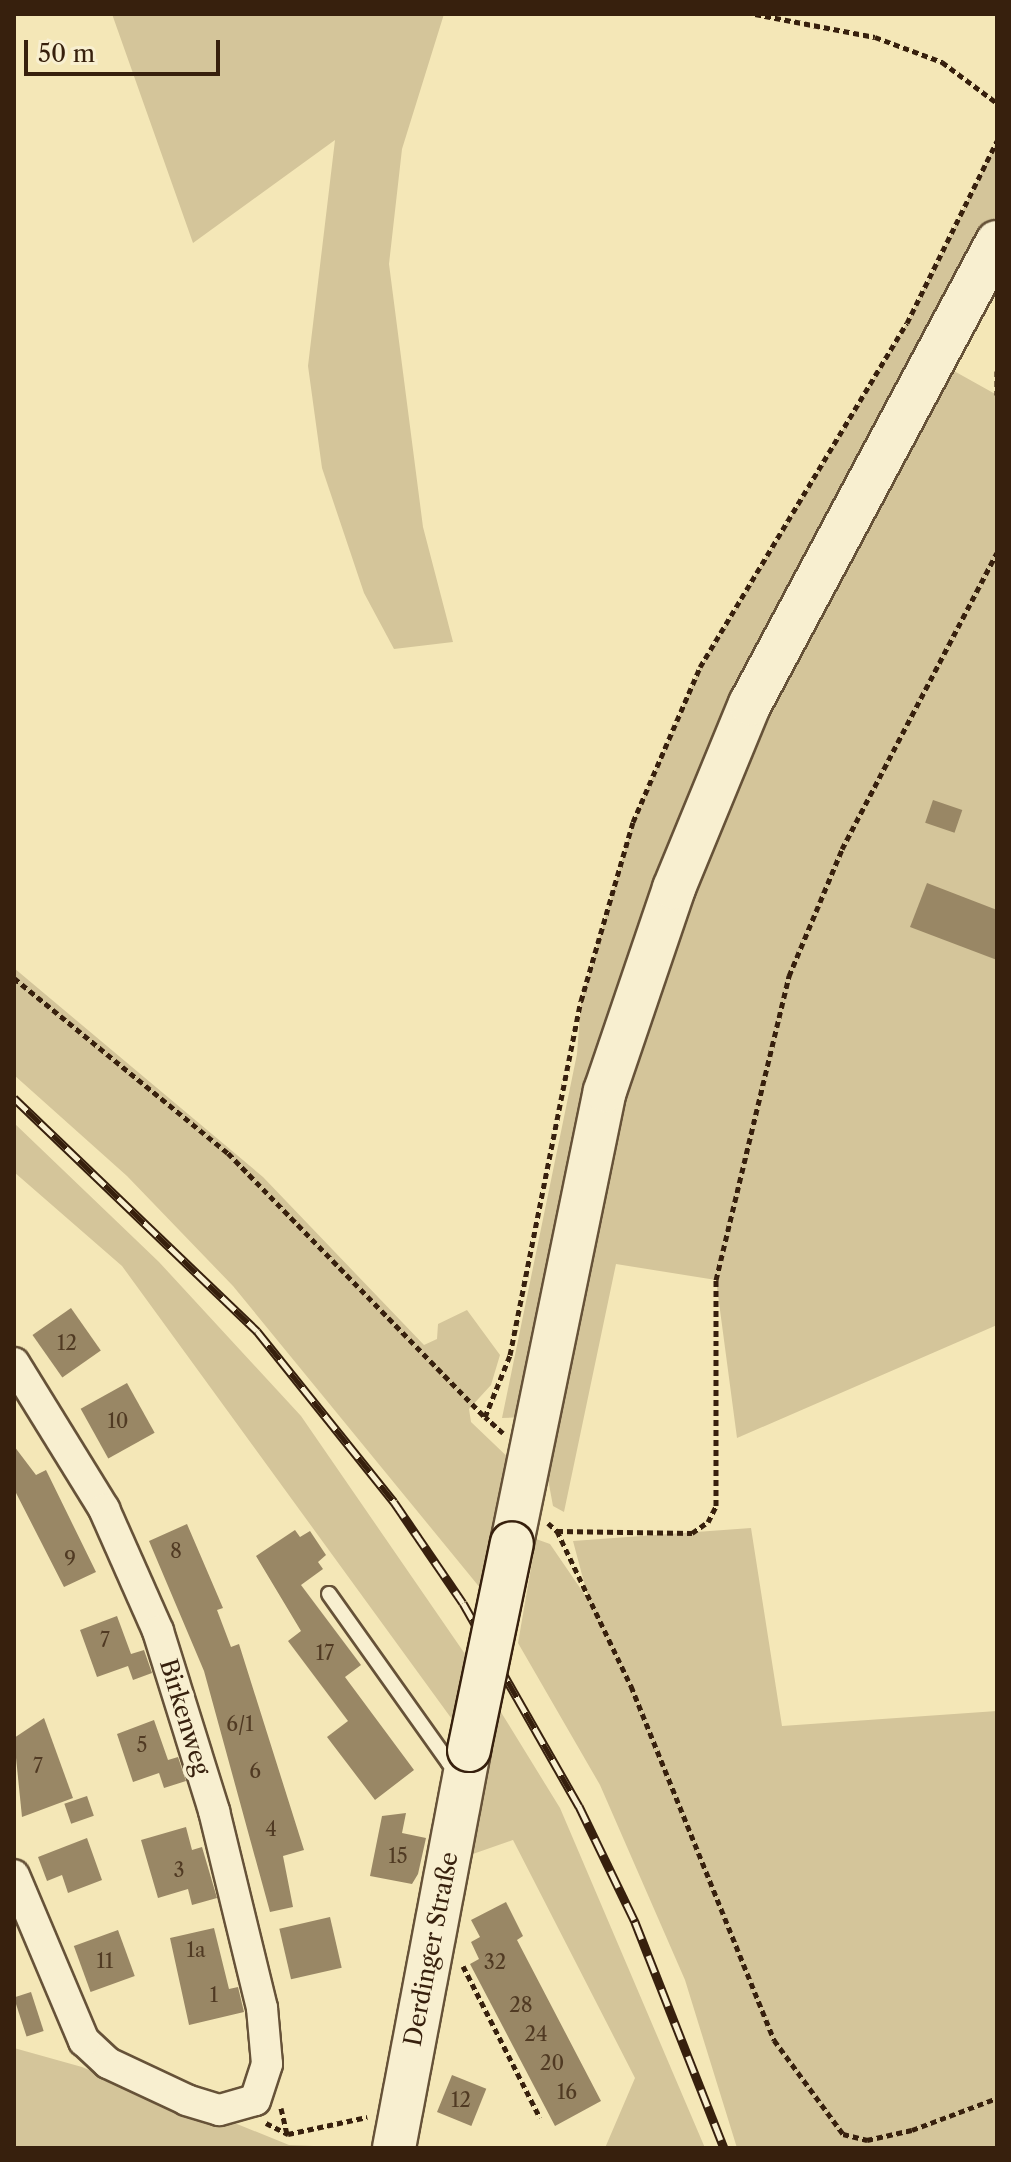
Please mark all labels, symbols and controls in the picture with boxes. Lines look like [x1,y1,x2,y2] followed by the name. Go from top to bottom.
[28,24,224,74] scale bar
[38,39,95,68] text: 50 m
[57,1331,77,1355] house number: 12
[107,1409,129,1433] house number: 10
[170,1539,182,1563] house number: 8
[64,1547,76,1571] house number: 9
[100,1628,110,1652] house number: 7
[316,1641,334,1665] house number: 17
[154,1655,216,1779] street label: Birkenweg
[226,1712,254,1736] house number: 6/1
[137,1733,147,1757] house number: 5
[33,1754,43,1778] house number: 7
[249,1759,261,1783] house number: 6
[265,1817,277,1841] house number: 4
[388,1844,408,1868] house number: 15
[398,1849,464,2049] street label: Derdinger Straße
[173,1858,185,1882] house number: 3
[187,1938,205,1962] house number: 1a
[97,1949,113,1973] house number: 11
[484,1950,506,1974] house number: 32
[210,1983,218,2007] house number: 1
[509,1993,533,2017] house number: 28
[524,2022,548,2046] house number: 24
[540,2051,564,2075] house number: 20
[557,2080,577,2104] house number: 16
[451,2088,471,2112] house number: 12

